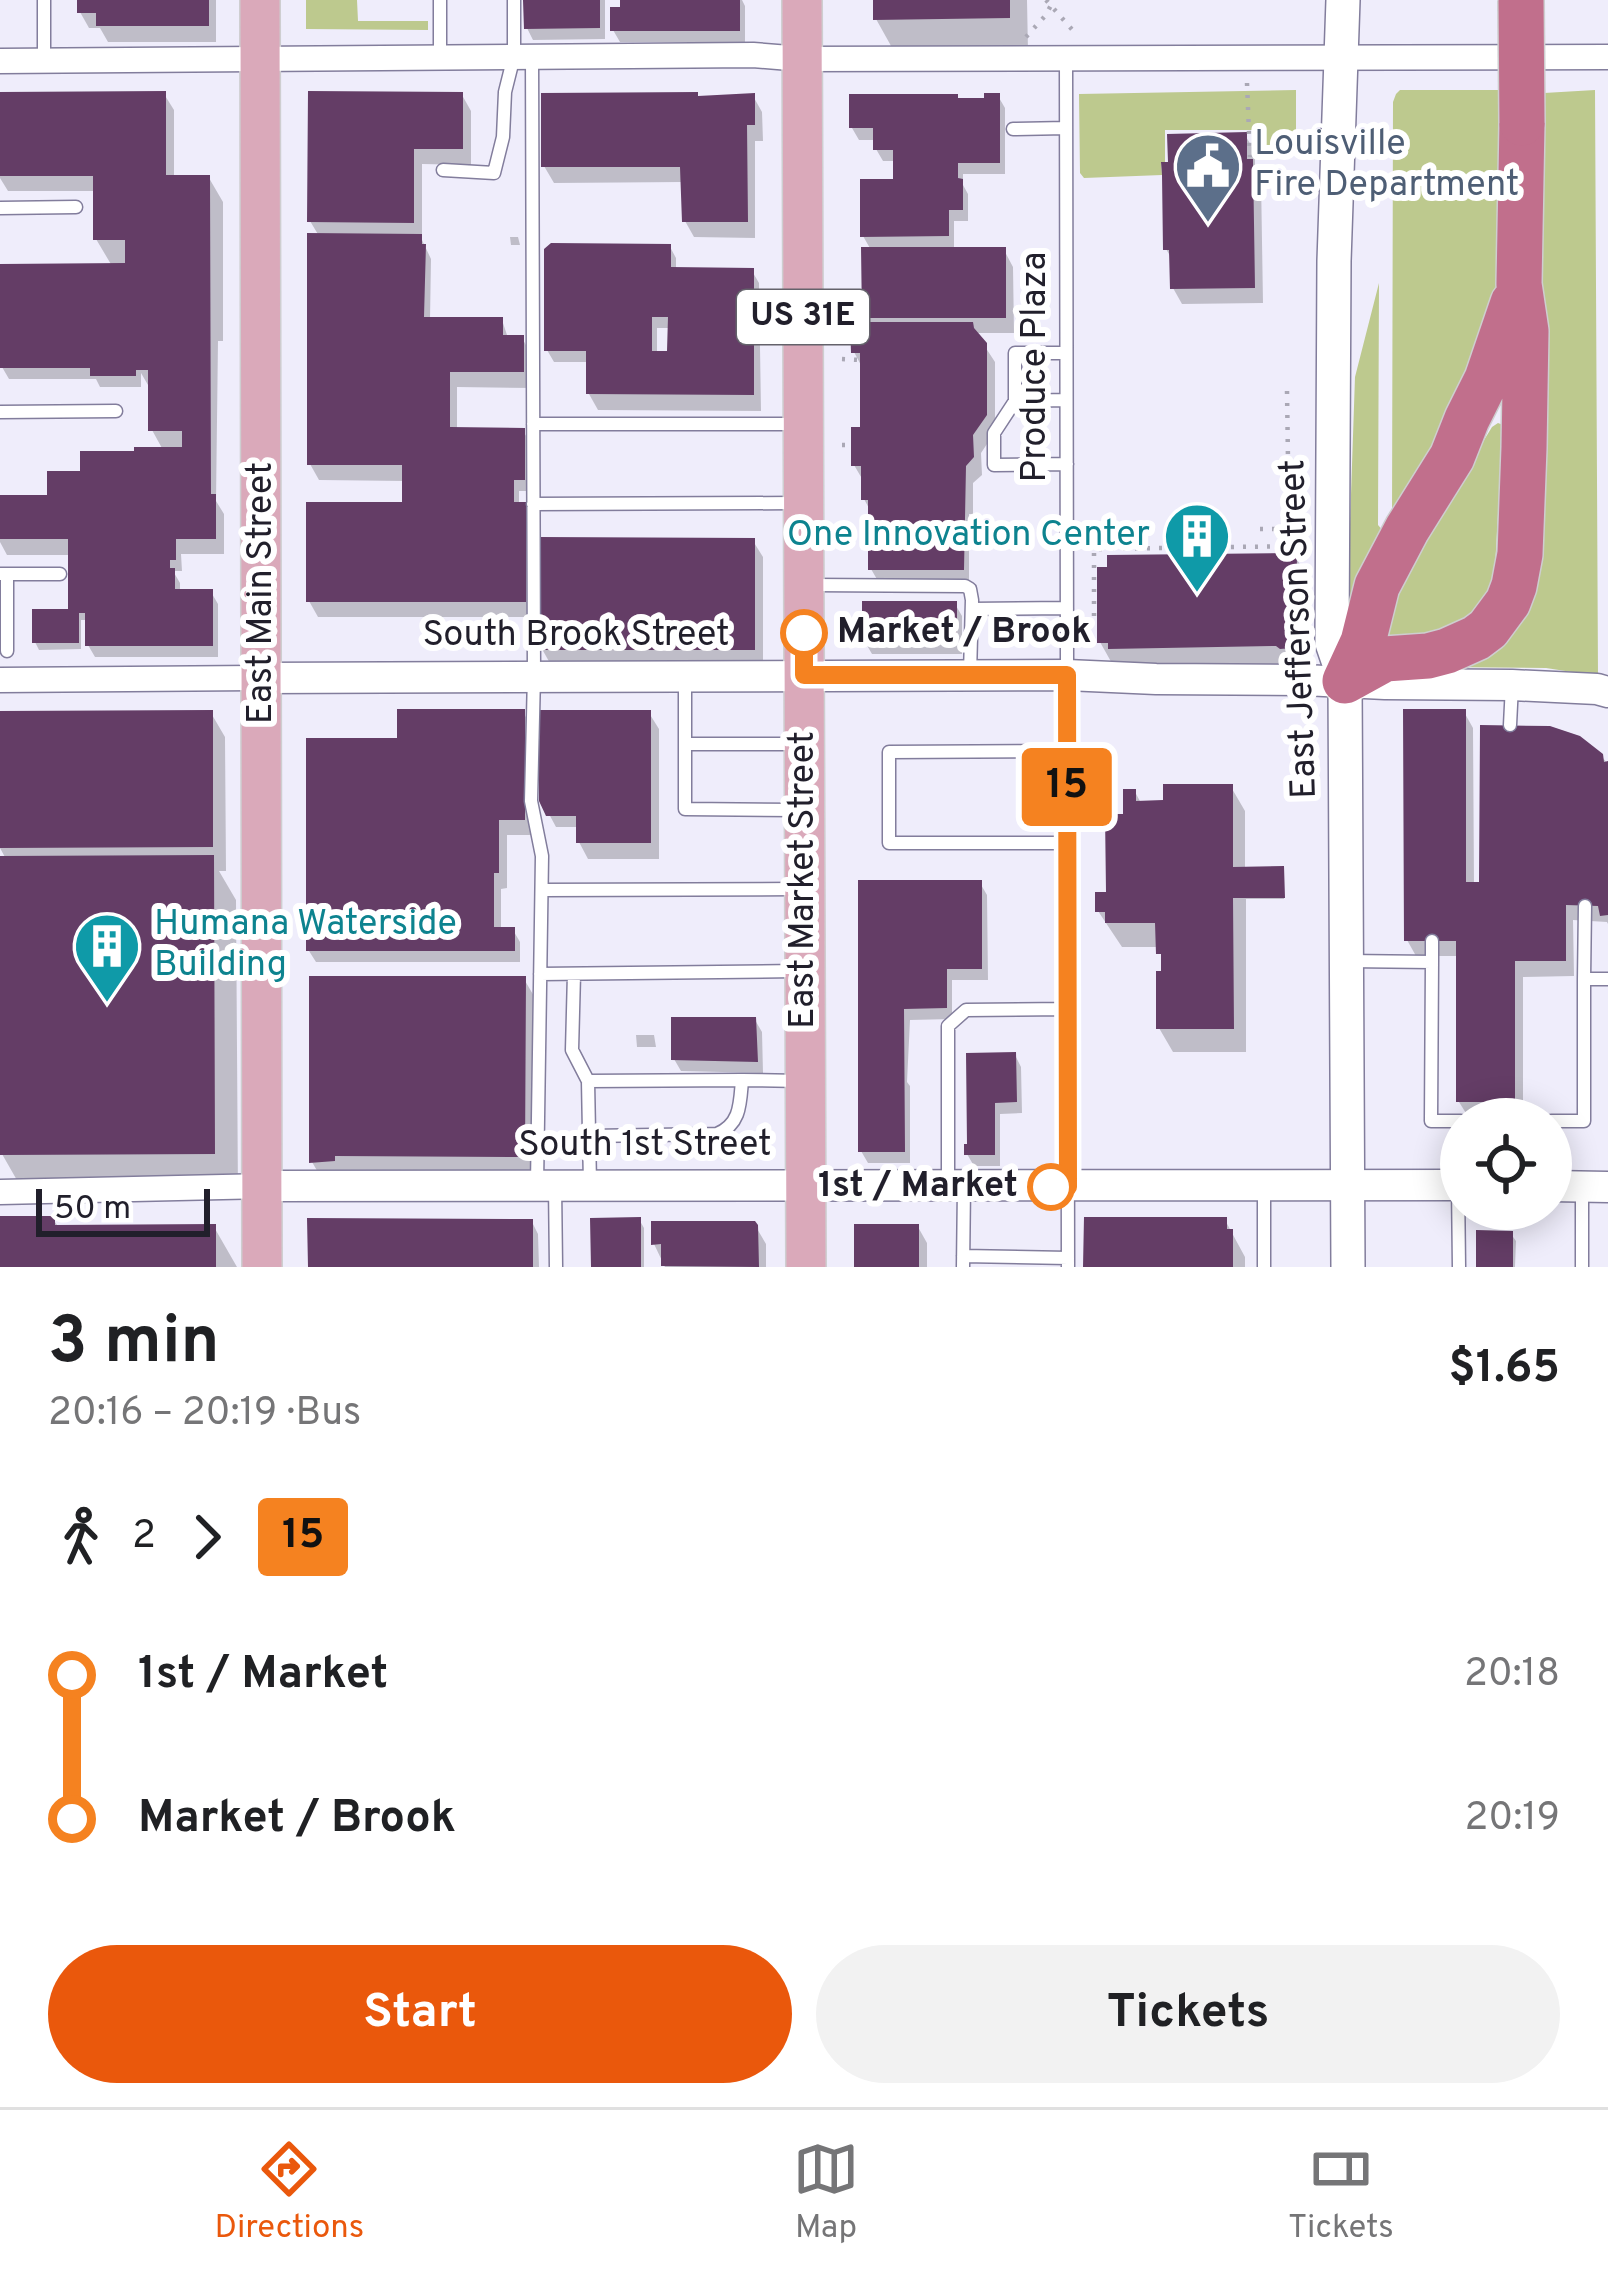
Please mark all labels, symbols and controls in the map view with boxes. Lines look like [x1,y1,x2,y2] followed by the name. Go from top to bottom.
[1254,122,1519,209] place label: Louisville Fire Department
[1173,131,1243,225] public building icon: Louisville Fire Department
[1013,251,1059,483] street label: Produce Plaza
[737,290,869,344] road number: US 31E
[1271,458,1329,800] street label: East Jefferson Street
[239,462,285,724] street label: East Main Street
[1162,501,1232,595] building icon: One Innovation Center
[787,513,1150,559] place label: One Innovation Center
[837,610,1091,656] place label: Market / Brook
[782,611,826,655] marker: Market / Brook
[422,613,730,659] street label: South Brook Street
[781,731,827,1029] street label: East Market Street
[1013,748,1121,826] line badge: 15
[1046,760,1088,813] text: 15
[154,902,457,989] place label: Humana Waterside Building
[72,911,142,1005] building icon: Humana Waterside Building
[1440,1098,1572,1230] map controls
[1440,1098,1572,1230] button: locate
[518,1123,772,1169] street label: South 1st Street
[818,1164,1018,1210] place label: 1st / Market
[1029,1165,1073,1209] marker: 1st / Market
[36,1183,210,1236] scale bar
[54,1189,131,1231] text: 50 m
[48,1303,220,1386] text: 3 min
[1449,1341,1560,1398] text: $1.65
[48,1390,361,1439] text: 20:16 – 20:19 · Bus
[48,1504,114,1570] icon: walk
[174,1504,240,1570] icon: forward
[282,1510,324,1563] text: 15
[132,1513,156,1562] text: 2
[138,1647,388,1704] text: 1st / Market
[1464,1651,1560,1700] text: 20:18
[138,1791,456,1848] text: Market / Brook
[1464,1795,1560,1844] text: 20:19
[48,1945,792,2083] button: Start
[816,1945,1560,2083] button: Tickets
[214,2136,364,2250] tab: Directions
[793,2136,859,2250] tab: Map
[1288,2136,1394,2250] tab: Tickets

